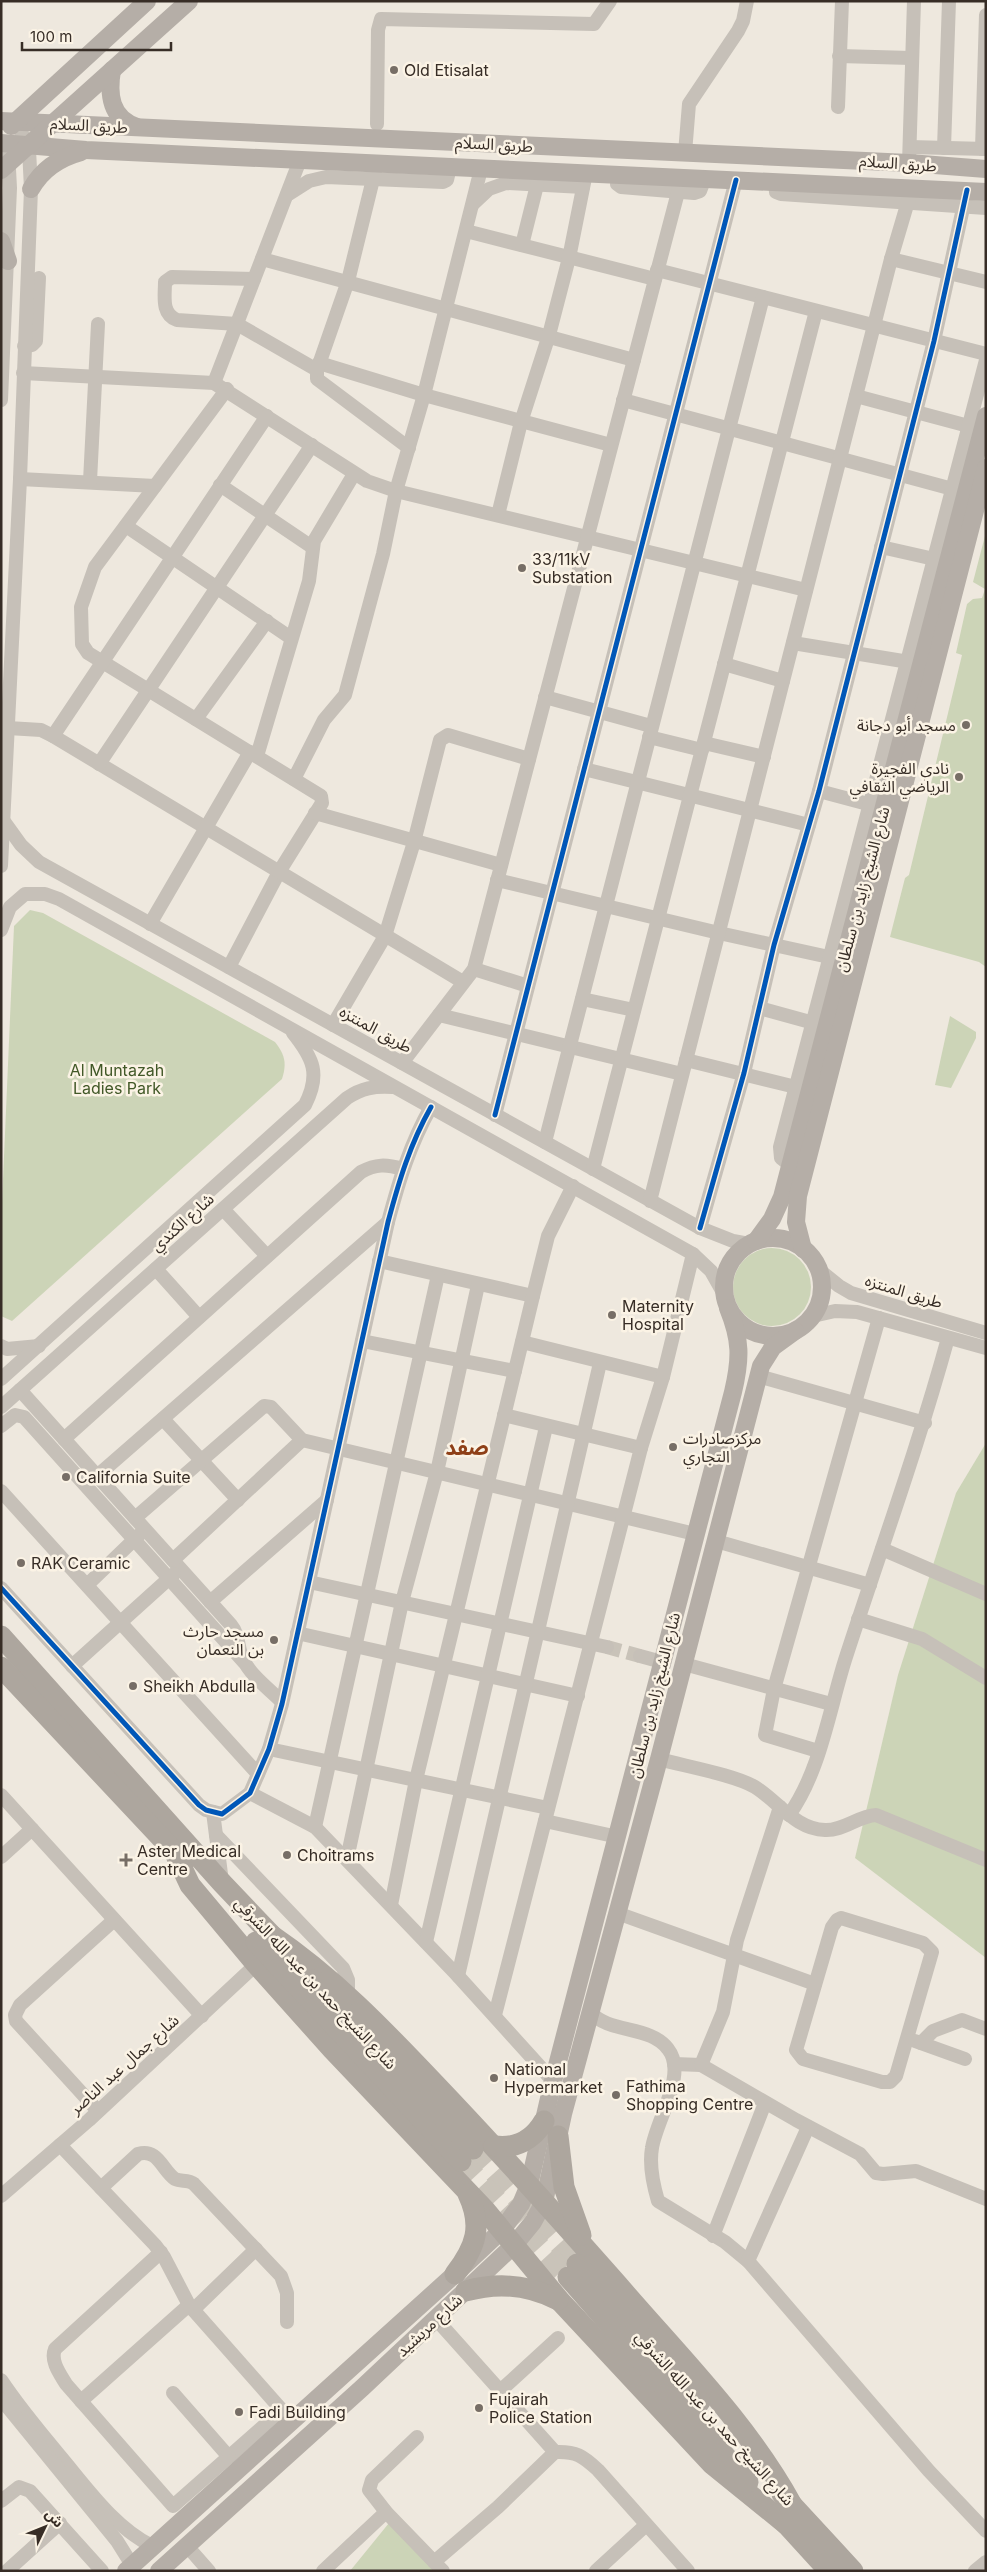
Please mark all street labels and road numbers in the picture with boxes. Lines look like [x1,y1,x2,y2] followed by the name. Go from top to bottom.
[49,113,129,140] street label: طريق السلام
[454,132,534,159] street label: طريق السلام
[858,150,938,179] street label: طريق السلام
[830,804,897,974] street label: شارع الشيخ زايد بن سلطان
[336,1001,416,1058] street label: طريق المنتزه
[146,1188,220,1258] street label: شارع الكندي
[863,1270,945,1313] street label: طريق المنتزه
[624,1610,687,1781] street label: شارع الشيخ زايد بن سلطان
[229,1893,401,2075] street label: شارع الشيخ حمد بن عبد الله الشرقي
[65,2010,185,2121] street label: شارع جمال عبد الناصر
[392,2289,468,2363] street label: شارع مريشيد
[629,2327,799,2511] street label: شارع الشيخ حمد بن عبد الله الشرقي

